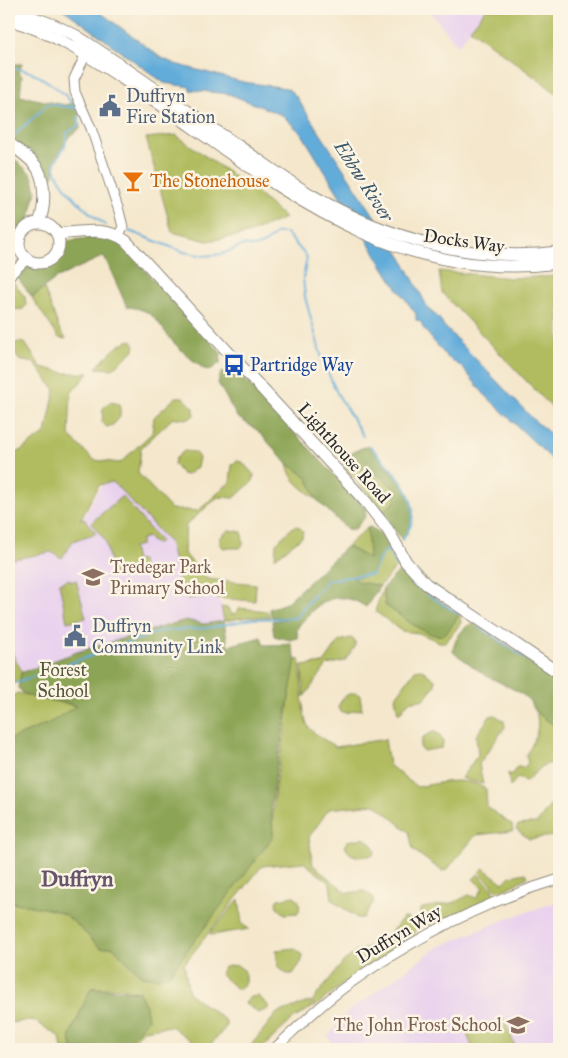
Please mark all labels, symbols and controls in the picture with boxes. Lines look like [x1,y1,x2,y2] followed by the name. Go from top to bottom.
[126,85,215,128] place label: Duffryn Fire Station
[97,93,123,119] public building icon: Duffryn Fire Station
[329,135,399,227] water label: Ebbw River
[120,168,146,194] bar icon: The Stonehouse
[150,170,270,192] place label: The Stonehouse
[422,224,507,258] street label: Docks Way
[221,352,247,378] bus stop icon: Partridge Way
[250,354,354,377] place label: Partridge Way
[292,398,395,509] street label: Lighthouse Road
[110,556,225,599] place label: Tredegar Park Primary School
[80,564,106,590] school or university icon: Tredegar Park Primary School
[92,615,223,658] place label: Duffryn Community Link
[62,623,88,649] public building icon: Duffryn Community Link
[37,659,89,702] park label: Forest School
[41,865,113,892] district label: Duffryn
[352,900,446,968] street label: Duffryn Way
[505,1012,531,1038] school or university icon: The John Frost School
[334,1014,502,1037] place label: The John Frost School

